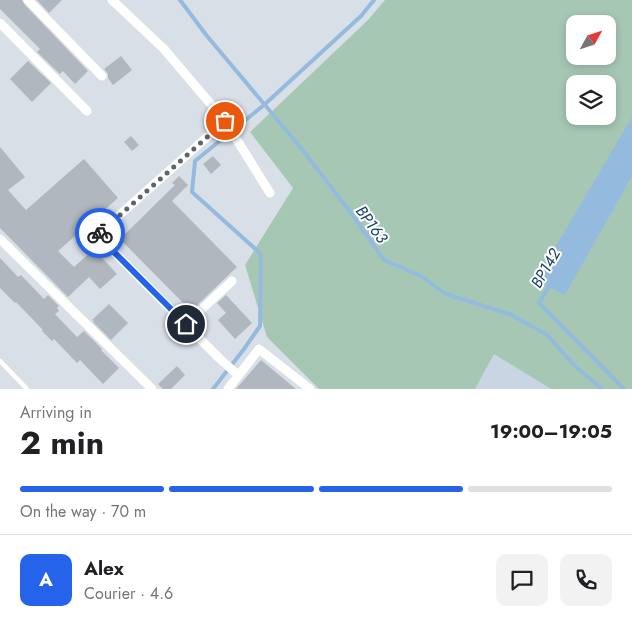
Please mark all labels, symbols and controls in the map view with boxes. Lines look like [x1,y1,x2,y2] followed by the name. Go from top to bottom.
[566,15,616,65] north arrow
[566,15,616,125] map controls
[566,75,616,125] button: layers
[204,100,246,142] pin
[211,107,239,135] icon: bag
[350,201,393,248] water label: BP163
[75,208,125,258] courier
[86,219,114,247] icon: bike
[525,243,566,292] water label: BP142
[165,303,207,345] pin
[172,310,200,338] icon: home
[20,401,92,424] text: Arriving in
[490,418,612,445] text: 19:00–19:05
[20,420,104,466] text: 2 min
[20,500,146,523] text: On the way · 70 m
[496,554,548,606] button: chat
[560,554,612,606] button: phone
[84,555,124,582] text: Alex
[39,566,53,593] text: A
[84,582,173,605] text: Courier · 4.6

